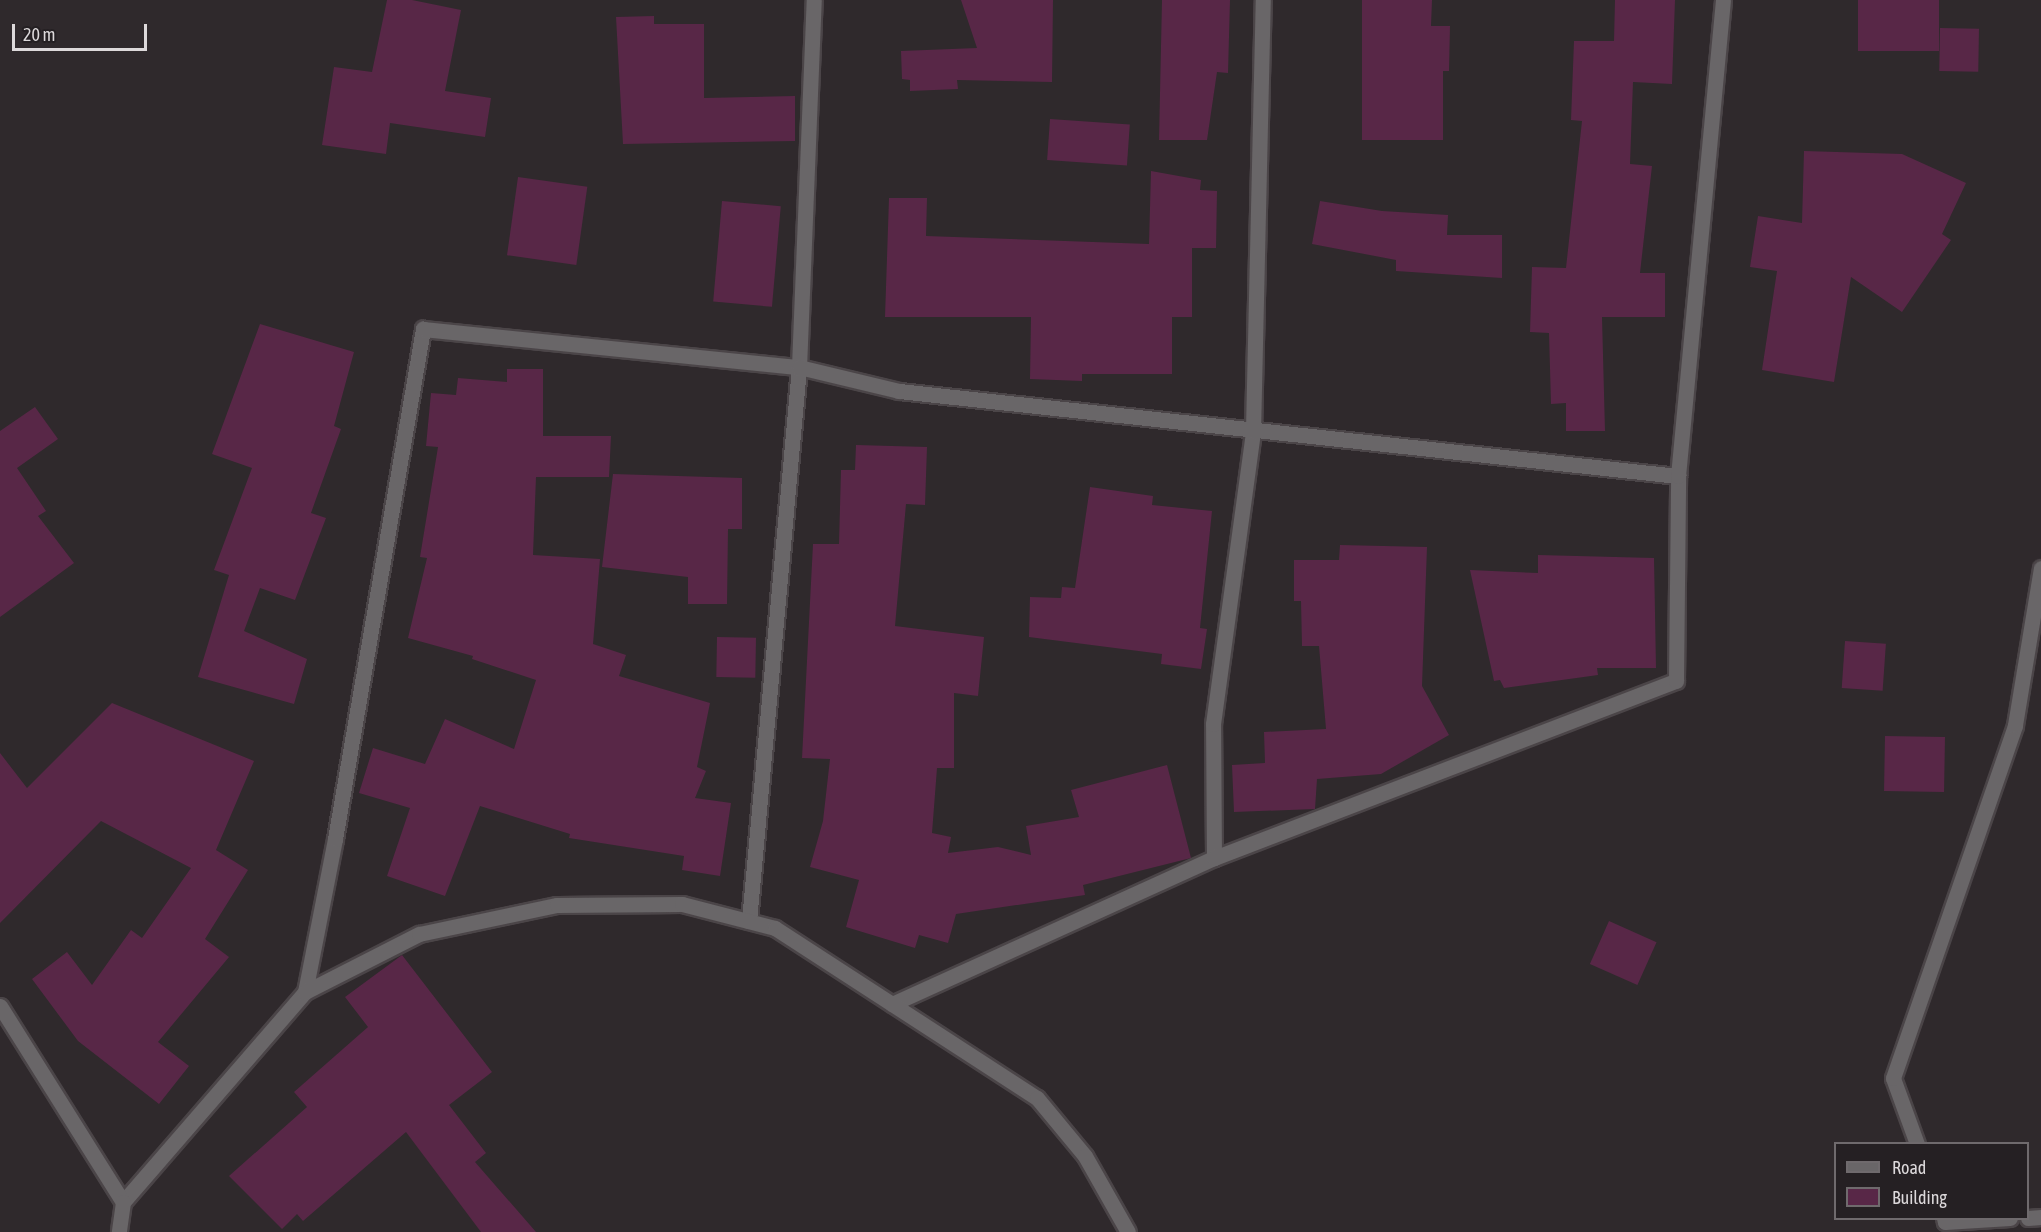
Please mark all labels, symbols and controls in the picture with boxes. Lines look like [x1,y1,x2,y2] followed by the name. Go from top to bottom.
[15,12,150,50] scale bar
[23,24,55,45] text: 20 m
[1834,1142,2029,1220] legend
[1892,1157,1926,1178] text: Road
[1892,1187,1947,1208] text: Building

